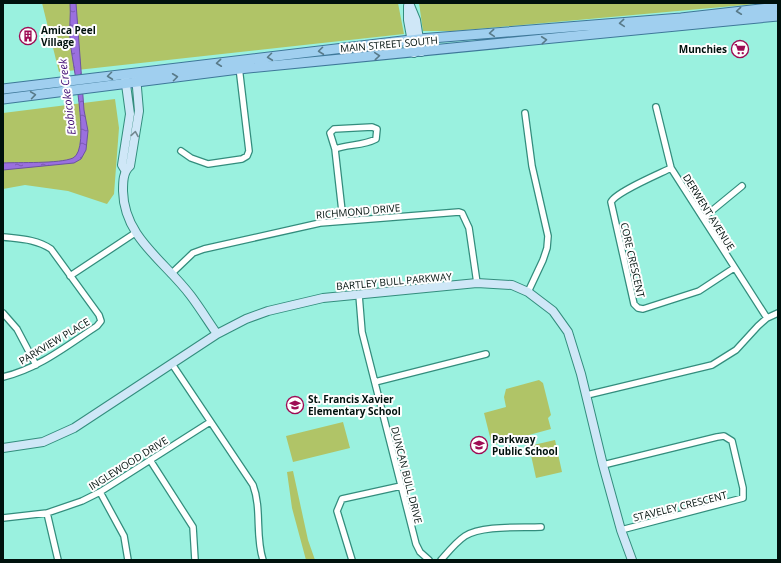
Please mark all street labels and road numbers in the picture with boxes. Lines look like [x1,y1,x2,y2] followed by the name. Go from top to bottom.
[340,33,438,55] street label: MAIN STREET SOUTH
[680,171,738,253] street label: DERWENT AVENUE
[315,200,401,222] street label: RICHMOND DRIVE
[618,221,649,299] street label: CORE CRESCENT
[336,269,453,293] street label: BARTLEY BULL PARKWAY
[16,314,92,368] street label: PARKVIEW PLACE
[388,425,426,525] street label: DUNCAN BULL DRIVE
[86,433,170,493] street label: INGLEWOOD DRIVE
[632,487,729,524] street label: STAVELEY CRESCENT

